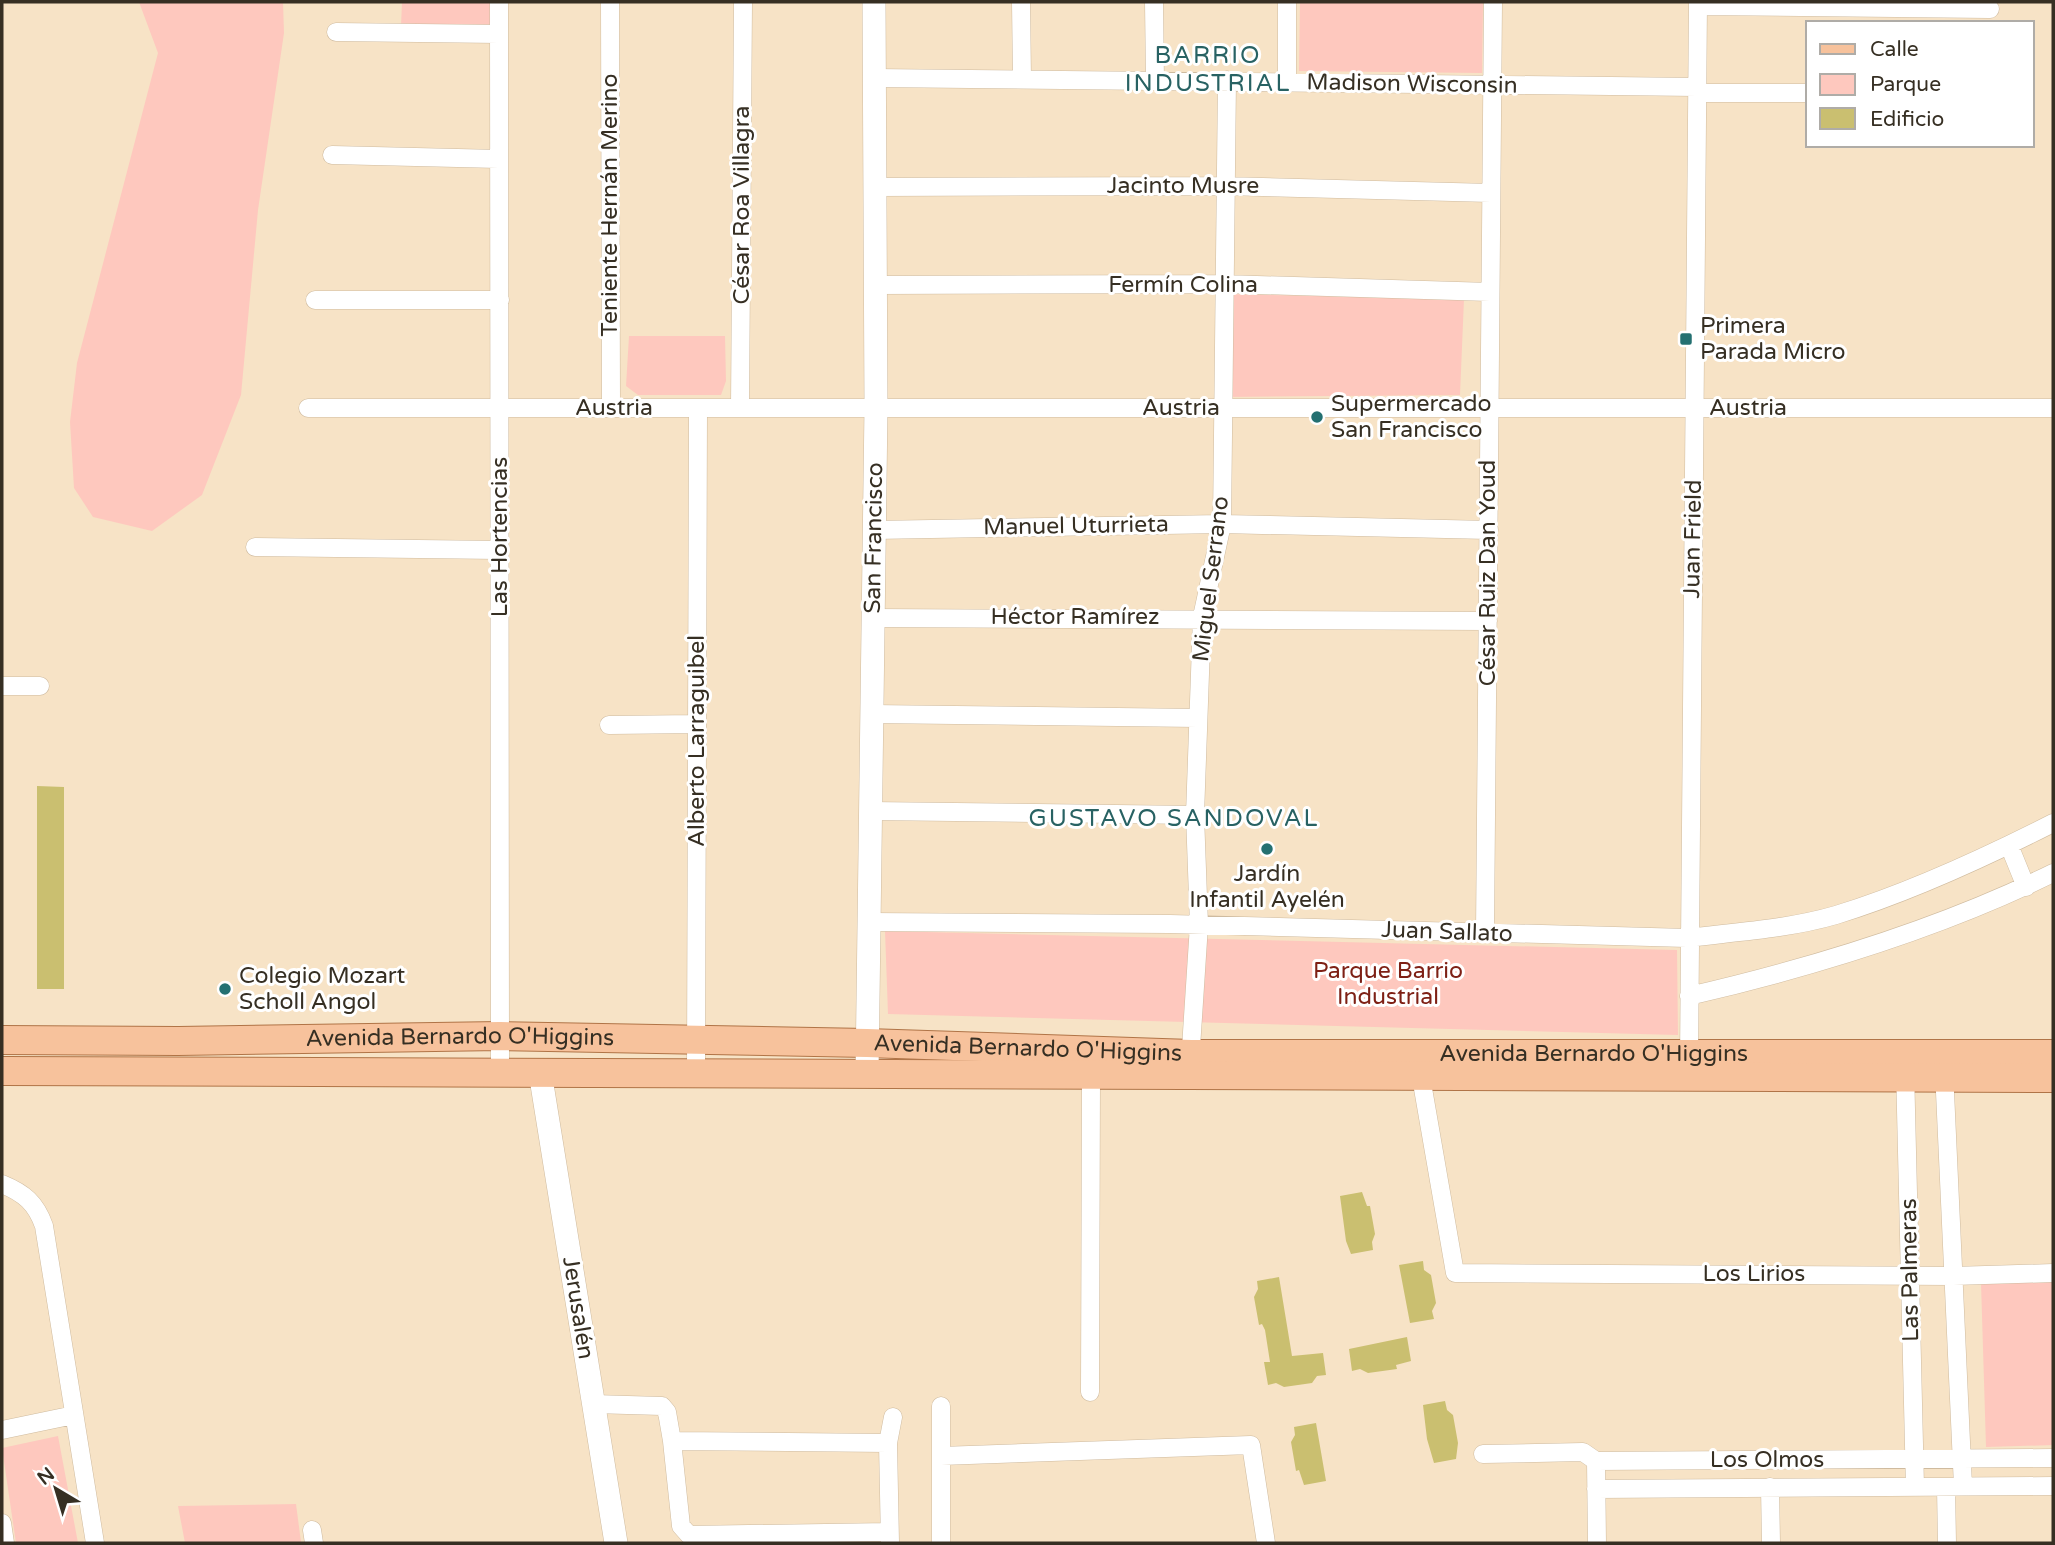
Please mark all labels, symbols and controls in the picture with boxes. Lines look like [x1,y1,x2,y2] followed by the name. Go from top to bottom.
[1806,21,2034,147] legend
[1870,37,1919,62] text: Calle
[1125,41,1291,98] district label: BARRIO INDUSTRIAL
[1306,68,1518,100] street label: Madison Wisconsin
[1870,72,1941,97] text: Parque
[596,74,624,336] street label: Teniente Hernán Merino
[728,106,756,304] street label: César Roa Villagra
[1870,107,1944,132] text: Edificio
[1107,172,1259,200] street label: Jacinto Musre
[1108,271,1258,299] street label: Fermín Colina
[1700,312,1845,366] place label: Primera Parada Micro
[1678,331,1694,347] marker: Primera Parada Micro
[1331,390,1492,444] place label: Supermercado San Francisco
[575,394,653,422] street label: Austria
[1142,394,1220,422] street label: Austria
[1709,394,1787,422] street label: Austria
[1309,409,1325,425] marker: Supermercado San Francisco
[486,457,514,617] street label: Las Hortencias
[1474,460,1502,686] street label: César Ruiz Dan Youd
[859,462,889,614] street label: San Francisco
[1678,479,1708,599] street label: Juan Frield
[1187,495,1235,663] street label: Miguel Serrano
[983,510,1169,542] street label: Manuel Uturrieta
[991,603,1159,631] street label: Héctor Ramírez
[683,635,711,847] street label: Alberto Larraguibel
[1029,804,1319,833] district label: GUSTAVO SANDOVAL
[1259,841,1275,857] marker: Jardín Infantil Ayelén
[1189,860,1345,914] place label: Jardín Infantil Ayelén
[1381,916,1513,948] street label: Juan Sallato
[1313,957,1463,1011] park label: Parque Barrio Industrial
[239,962,406,1016] place label: Colegio Mozart Scholl Angol
[217,981,233,997] marker: Colegio Mozart Scholl Angol
[305,1022,615,1053] street label: Avenida Bernardo O'Higgins
[873,1029,1183,1068] street label: Avenida Bernardo O'Higgins
[1439,1040,1748,1068] street label: Avenida Bernardo O'Higgins
[1895,1198,1925,1342] street label: Las Palmeras
[556,1255,600,1361] street label: Jerusalén
[1703,1260,1805,1288] street label: Los Lirios
[1710,1446,1824,1474] street label: Los Olmos
[21,1454,91,1524] north arrow
[33,1463,59,1490] text: N

